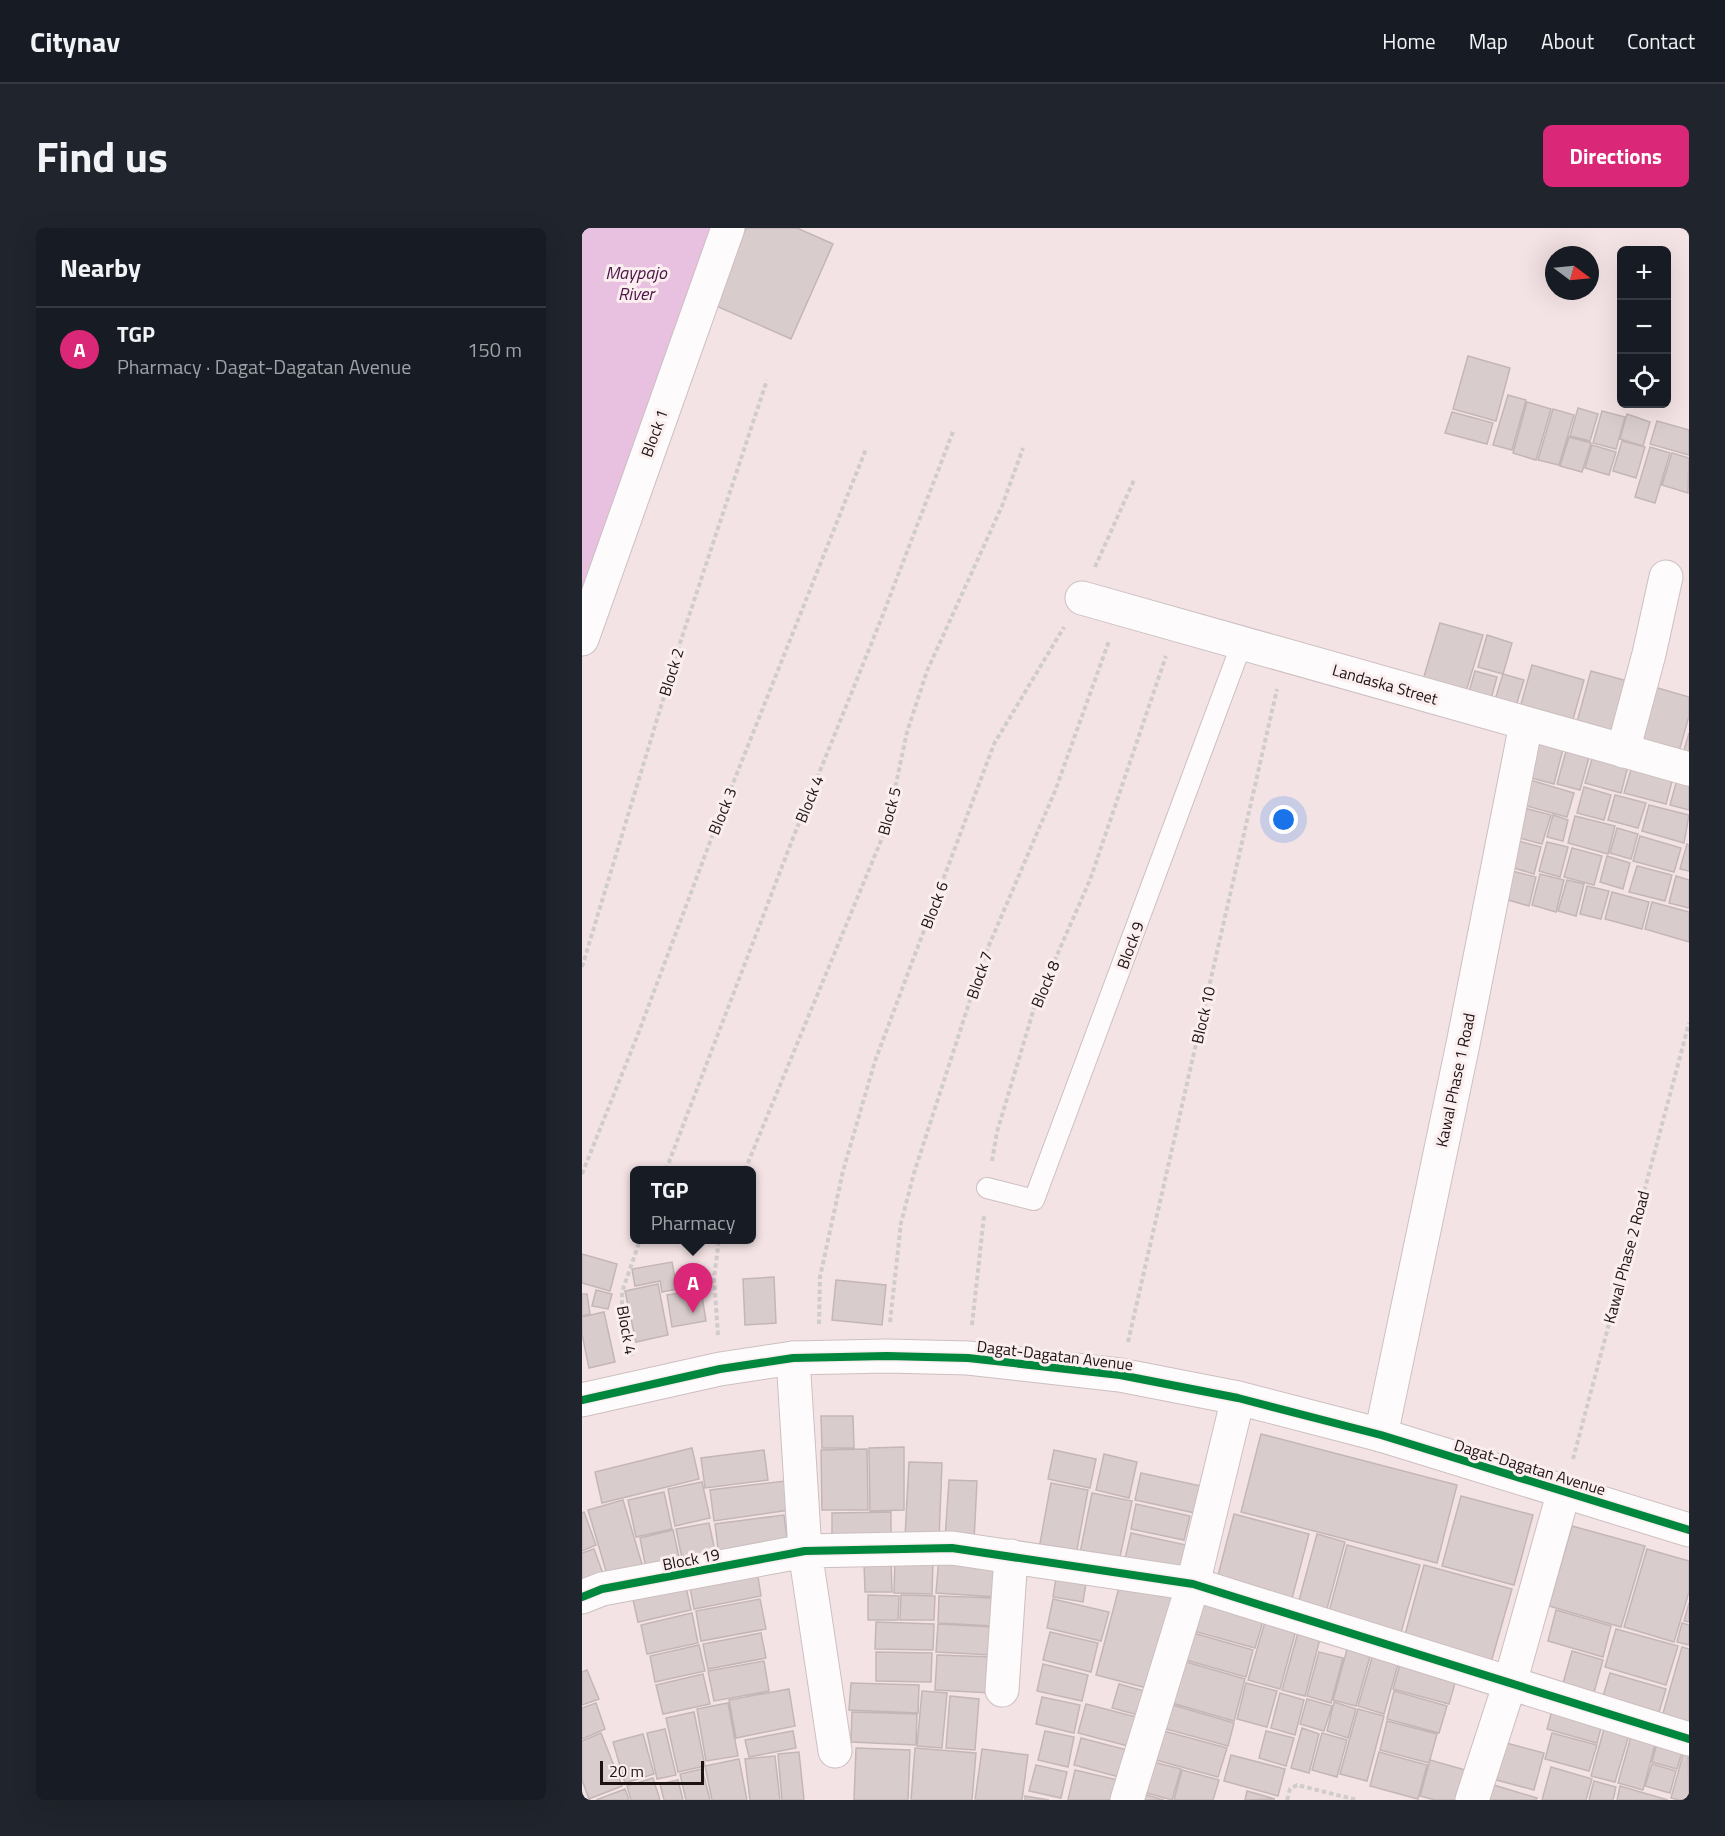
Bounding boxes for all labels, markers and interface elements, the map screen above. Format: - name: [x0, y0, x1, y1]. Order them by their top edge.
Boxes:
- text: Citynav: [30, 20, 120, 63]
- text: Home: [1382, 25, 1436, 57]
- text: Map: [1469, 25, 1508, 57]
- text: About: [1541, 25, 1594, 57]
- text: Contact: [1627, 25, 1695, 57]
- text: Find us: [36, 124, 168, 188]
- button: Directions: [1543, 125, 1689, 187]
- north arrow: [1545, 246, 1599, 300]
- map controls: [1617, 246, 1671, 408]
- button: +: [1617, 246, 1671, 300]
- text: Nearby: [60, 248, 141, 287]
- water label: Maypajo River: [605, 259, 668, 307]
- button: −: [1617, 300, 1671, 354]
- text: TGP: [117, 317, 155, 351]
- text: A: [73, 334, 86, 365]
- text: 150 m: [467, 334, 522, 365]
- text: Pharmacy · Dagat-Dagatan Avenue: [117, 351, 411, 382]
- button: locate: [1617, 354, 1671, 408]
- street label: Block 1: [634, 406, 674, 460]
- street label: Block 2: [652, 645, 690, 699]
- street label: Landaska Street: [1329, 657, 1441, 711]
- street label: Block 4: [789, 772, 829, 826]
- street label: Block 3: [702, 784, 742, 838]
- street label: Block 5: [871, 784, 907, 838]
- your location: [1269, 805, 1298, 834]
- street label: Block 6: [914, 878, 954, 932]
- street label: Block 9: [1110, 918, 1150, 972]
- street label: Block 7: [960, 948, 998, 1002]
- street label: Block 8: [1024, 957, 1066, 1011]
- street label: Block 10: [1185, 984, 1221, 1046]
- street label: Kawal Phase 1 Road: [1429, 1011, 1481, 1149]
- popup: [630, 1166, 756, 1244]
- text: TGP: [651, 1173, 689, 1207]
- street label: Kawal Phase 2 Road: [1597, 1188, 1655, 1326]
- text: Pharmacy: [651, 1207, 735, 1238]
- pin: A: [674, 1264, 712, 1313]
- street label: Block 4: [611, 1304, 643, 1356]
- street label: Dagat-Dagatan Avenue: [976, 1334, 1134, 1376]
- street label: Dagat-Dagatan Avenue: [1451, 1433, 1609, 1501]
- street label: Block 19: [660, 1542, 722, 1576]
- scale bar: [600, 1758, 704, 1786]
- text: 20 m: [609, 1759, 644, 1783]

